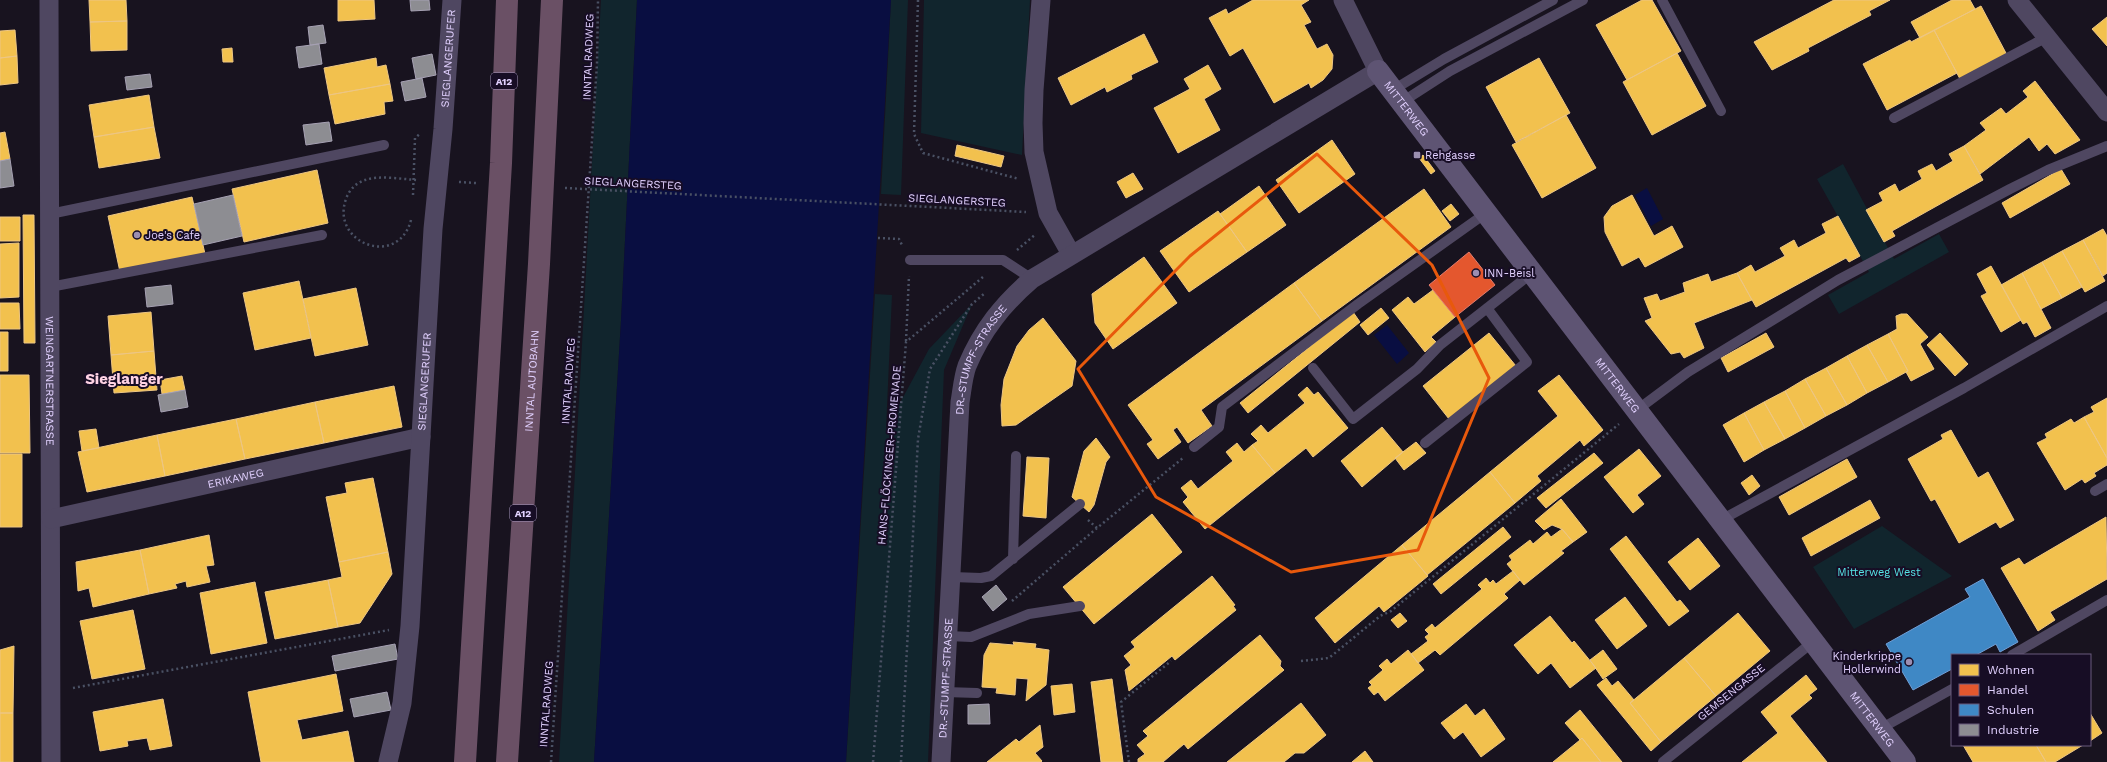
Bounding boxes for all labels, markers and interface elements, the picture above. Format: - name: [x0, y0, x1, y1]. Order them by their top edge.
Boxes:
- street label: SIEGLANGERUFER: [439, 9, 458, 108]
- street label: INNTALRADWEG: [580, 13, 597, 101]
- road number: A12: [491, 73, 517, 89]
- street label: MITTERWEG: [1381, 79, 1431, 139]
- place label: Rehgasse: [1425, 149, 1475, 162]
- marker: Rehgasse: [1412, 150, 1422, 160]
- street label: SIEGLANGERSTEG: [584, 174, 682, 193]
- street label: SIEGLANGERSTEG: [908, 191, 1006, 210]
- place label: Joe's Cafe: [145, 229, 200, 242]
- marker: Joe's Cafe: [132, 230, 142, 240]
- place label: INN-Beisl: [1484, 267, 1535, 280]
- marker: INN-Beisl: [1471, 268, 1481, 278]
- street label: DR.-STUMPF-STRASSE: [953, 302, 1010, 415]
- street label: WEINGARTNERSTRASSE: [43, 316, 56, 446]
- street label: INNTAL AUTOBAHN: [522, 330, 542, 432]
- street label: SIEGLANGERUFER: [415, 332, 434, 431]
- street label: INNTALRADWEG: [559, 337, 578, 425]
- street label: MITTERWEG: [1592, 355, 1642, 415]
- street label: HANS-FLÖCKINGER-PROMENADE: [874, 365, 904, 545]
- district label: Sieglanger: [85, 370, 163, 388]
- street label: ERIKAWEG: [206, 466, 265, 491]
- road number: A12: [510, 505, 536, 521]
- park label: Mitterweg West: [1837, 566, 1921, 579]
- street label: DR.-STUMPF-STRASSE: [936, 618, 956, 739]
- place label: Kinderkrippe Hollerwind: [1833, 650, 1901, 676]
- legend: [1951, 654, 2091, 746]
- marker: Kinderkrippe Hollerwind: [1904, 657, 1914, 667]
- street label: INNTALRADWEG: [537, 660, 556, 748]
- street label: GEMSENGASSE: [1695, 661, 1768, 723]
- text: Wohnen: [1987, 663, 2035, 677]
- text: Handel: [1987, 683, 2028, 697]
- street label: MITTERWEG: [1847, 689, 1897, 749]
- text: Schulen: [1987, 703, 2034, 717]
- text: Industrie: [1987, 723, 2039, 737]

